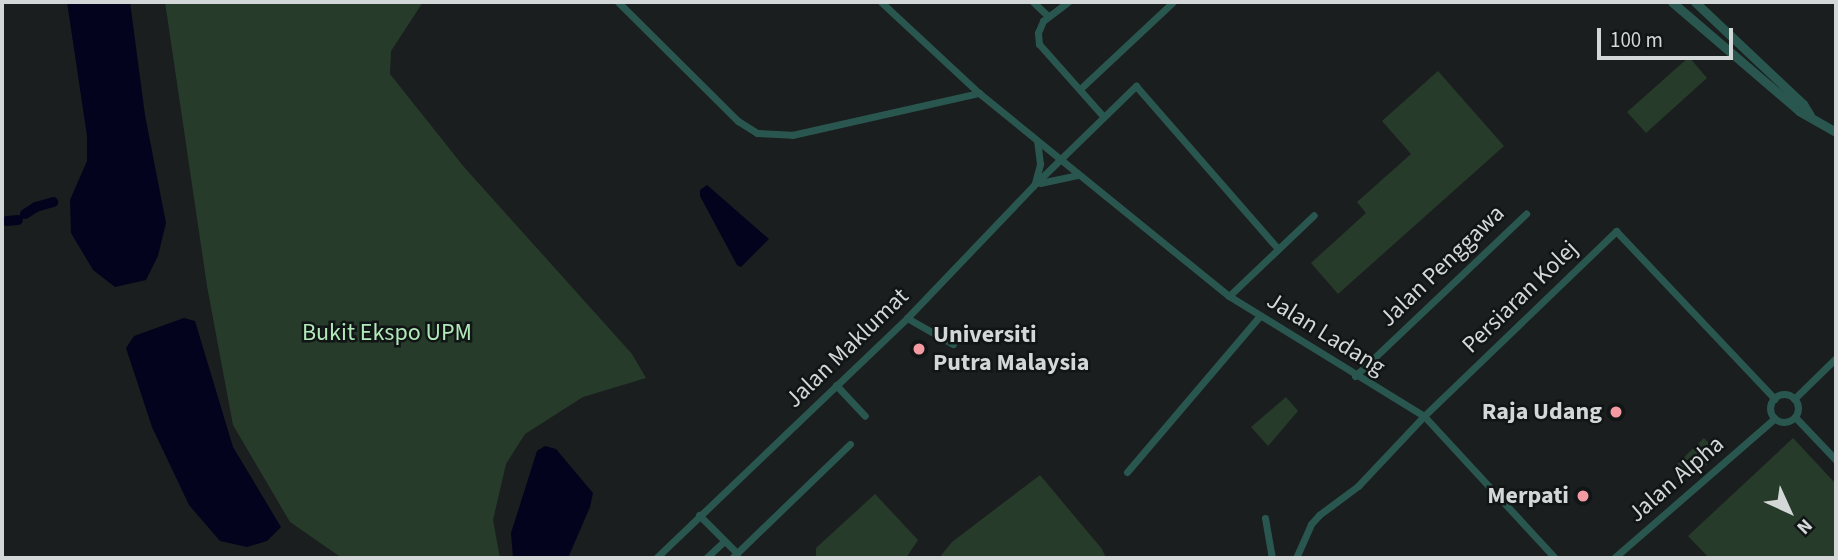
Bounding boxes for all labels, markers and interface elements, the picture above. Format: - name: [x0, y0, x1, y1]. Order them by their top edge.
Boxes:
- scale bar: [1600, 14, 1736, 58]
- text: 100 m: [1610, 25, 1663, 55]
- street label: Jalan Penggawa: [1373, 199, 1511, 333]
- street label: Persiaran Kolej: [1456, 235, 1584, 359]
- street label: Jalan Maklumat: [779, 282, 915, 414]
- street label: Jalan Ladang: [1261, 286, 1391, 382]
- park label: Bukit Ekspo UPM: [302, 319, 472, 347]
- place label: Universiti Putra Malaysia: [933, 321, 1089, 377]
- marker: Universiti Putra Malaysia: [911, 341, 927, 357]
- place label: Raja Udang: [1482, 398, 1602, 426]
- marker: Raja Udang: [1608, 404, 1624, 420]
- street label: Jalan Alpha: [1622, 430, 1730, 528]
- north arrow: [1754, 476, 1824, 546]
- place label: Merpati: [1487, 482, 1569, 510]
- marker: Merpati: [1575, 488, 1591, 504]
- text: N: [1790, 512, 1818, 540]

